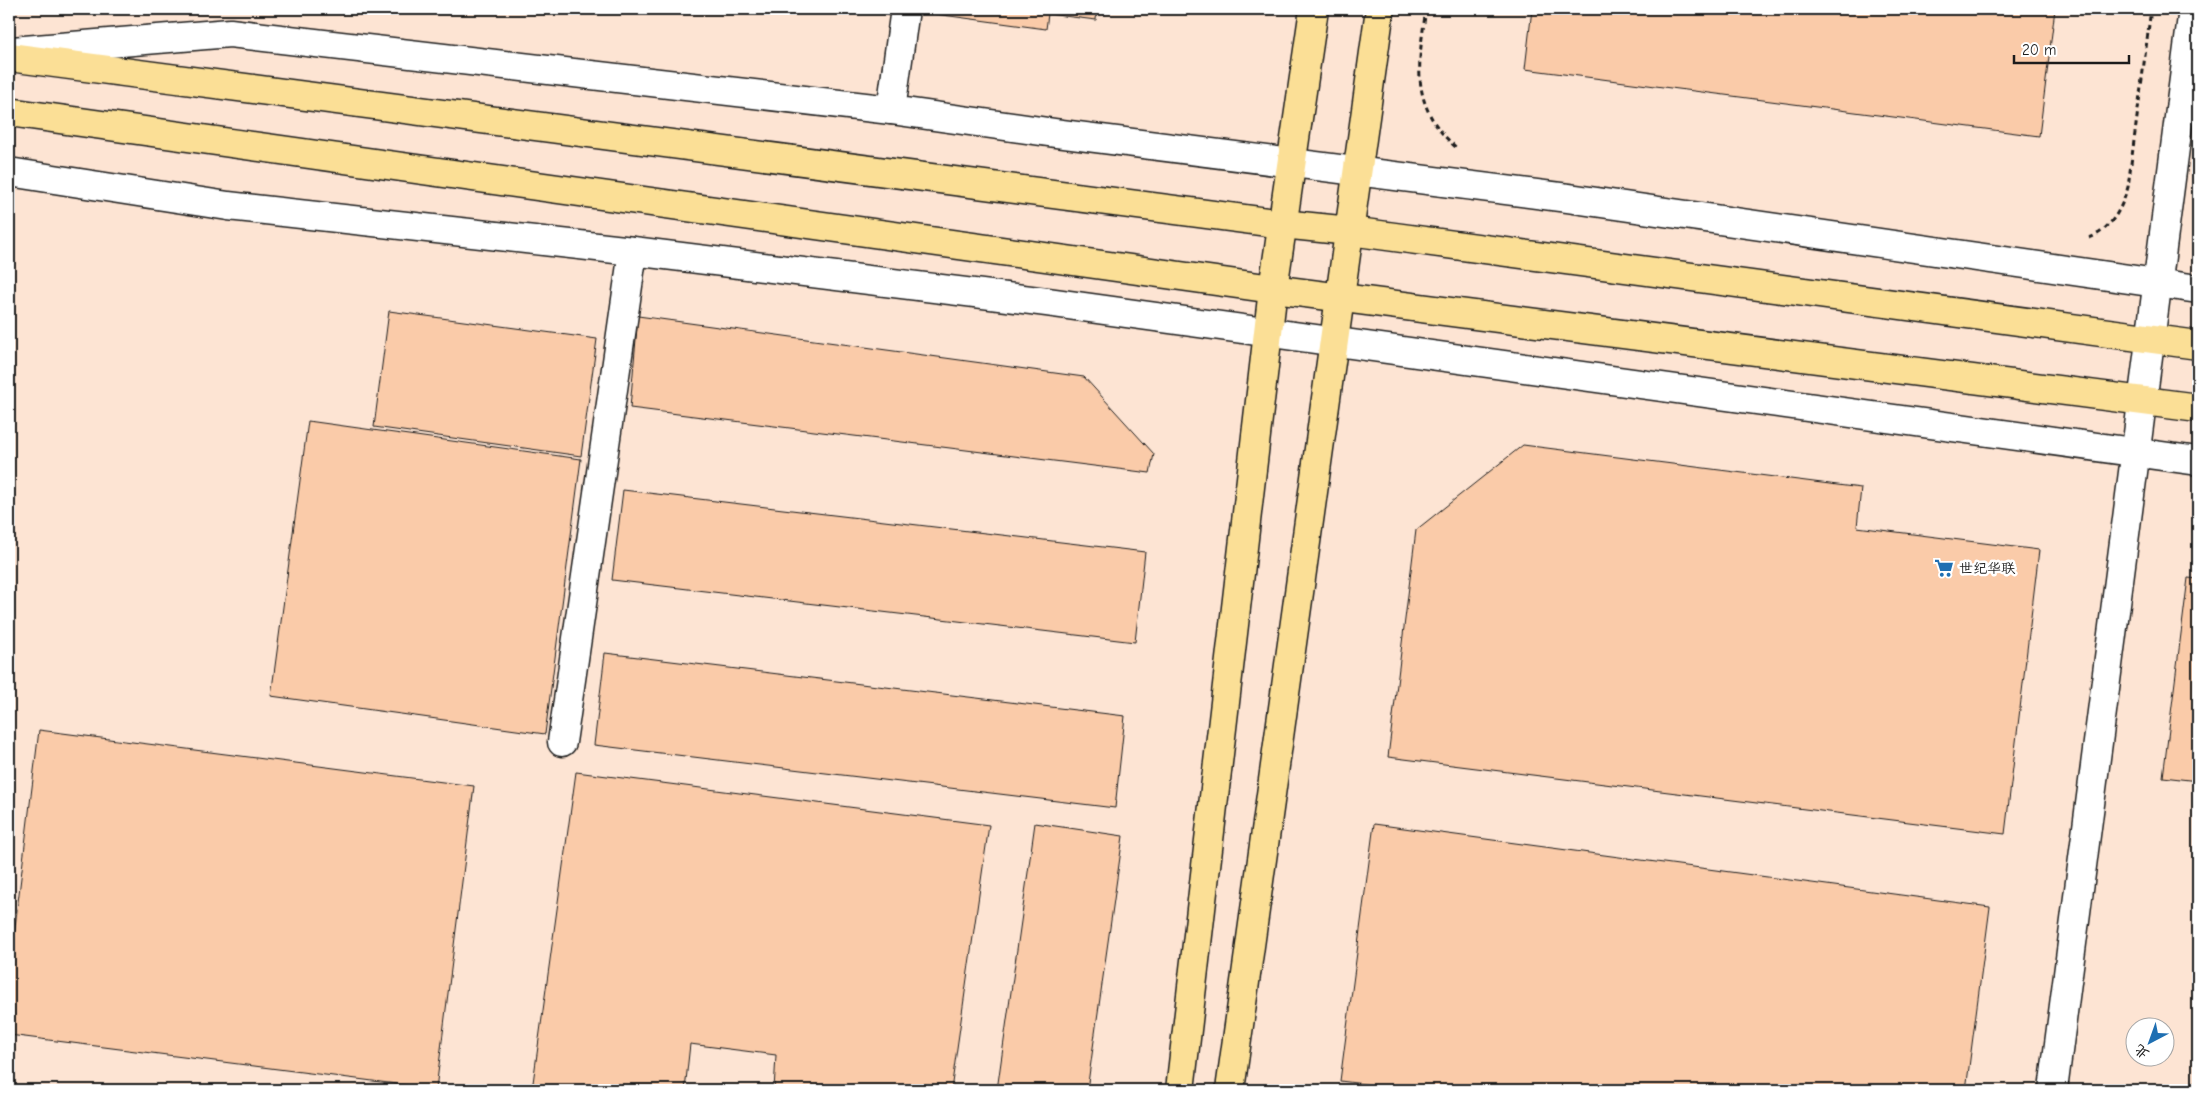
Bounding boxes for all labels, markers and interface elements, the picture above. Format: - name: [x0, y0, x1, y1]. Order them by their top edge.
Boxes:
- scale bar: [2014, 32, 2130, 64]
- text: 20 m: [2022, 41, 2056, 59]
- supermarket icon: 世纪华联: [1933, 557, 1955, 579]
- place label: 世纪华联: [1959, 560, 2016, 577]
- north arrow: [2124, 1016, 2174, 1066]
- text: 北: [2131, 1040, 2153, 1062]

